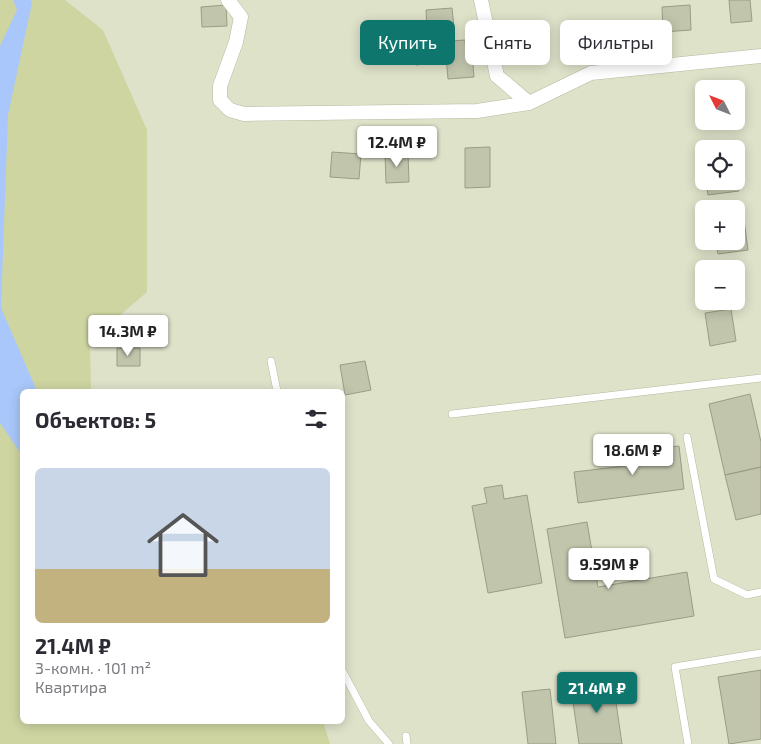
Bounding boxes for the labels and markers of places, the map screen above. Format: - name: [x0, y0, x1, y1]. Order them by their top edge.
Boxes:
- pin: 12.4M ₽: [351, 126, 443, 168]
- pin: 14.3M ₽: [82, 314, 174, 357]
- pin: 18.6M ₽: [587, 434, 679, 476]
- pin: 9.59M ₽: [563, 548, 655, 590]
- pin: 21.4M ₽: [551, 672, 643, 714]

